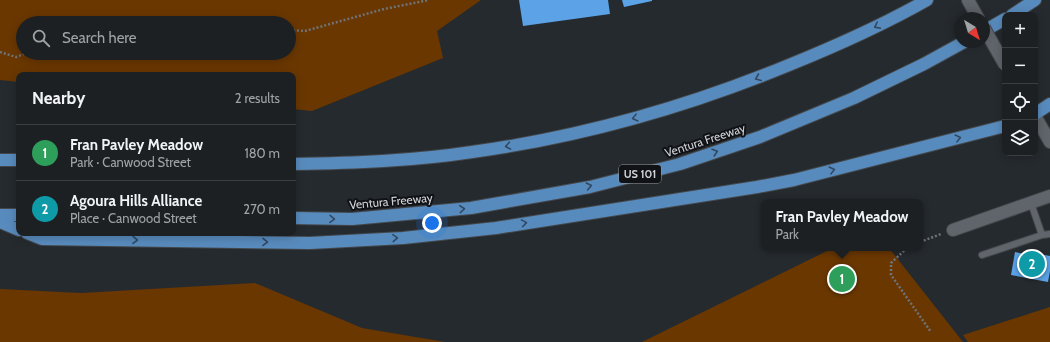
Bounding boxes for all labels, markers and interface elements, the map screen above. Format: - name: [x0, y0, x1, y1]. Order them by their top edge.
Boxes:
- north arrow: [954, 12, 990, 48]
- map controls: [1002, 12, 1038, 156]
- button: +: [1002, 12, 1038, 48]
- search box: [16, 16, 296, 60]
- one-way arrow: [874, 21, 881, 28]
- icon: search: [30, 27, 52, 49]
- text: Search here: [62, 29, 137, 47]
- button: −: [1002, 48, 1038, 84]
- one-way arrow: [755, 73, 762, 81]
- button: locate: [1002, 84, 1038, 120]
- text: Nearby: [32, 88, 85, 108]
- text: 2 results: [235, 90, 280, 106]
- one-way arrow: [632, 113, 639, 122]
- street label: Ventura Freeway: [663, 120, 747, 160]
- button: layers: [1002, 120, 1038, 156]
- one-way arrow: [954, 134, 961, 143]
- text: Fran Pavley Meadow: [70, 136, 203, 154]
- one-way arrow: [505, 141, 511, 150]
- text: 1: [43, 145, 47, 161]
- text: 180 m: [244, 145, 280, 161]
- one-way arrow: [711, 148, 718, 157]
- text: Park · Canwood Street: [70, 154, 191, 170]
- road number: US 101: [619, 165, 661, 183]
- one-way arrow: [828, 166, 835, 175]
- one-way arrow: [586, 183, 593, 191]
- street label: Ventura Freeway: [349, 190, 433, 212]
- text: Agoura Hills Alliance: [70, 192, 202, 210]
- popup: [761, 199, 923, 251]
- text: 2: [42, 201, 48, 217]
- text: 270 m: [243, 201, 280, 217]
- one-way arrow: [459, 205, 465, 214]
- text: Fran Pavley Meadow: [775, 208, 909, 226]
- text: Place · Canwood Street: [70, 210, 197, 226]
- your location: [422, 213, 442, 233]
- one-way arrow: [329, 215, 335, 223]
- one-way arrow: [521, 219, 527, 228]
- text: Park: [775, 226, 799, 242]
- one-way arrow: [392, 234, 398, 243]
- one-way arrow: [132, 236, 138, 244]
- one-way arrow: [262, 238, 268, 246]
- pin: 2: [1019, 249, 1045, 279]
- pin: 1: [829, 264, 855, 294]

